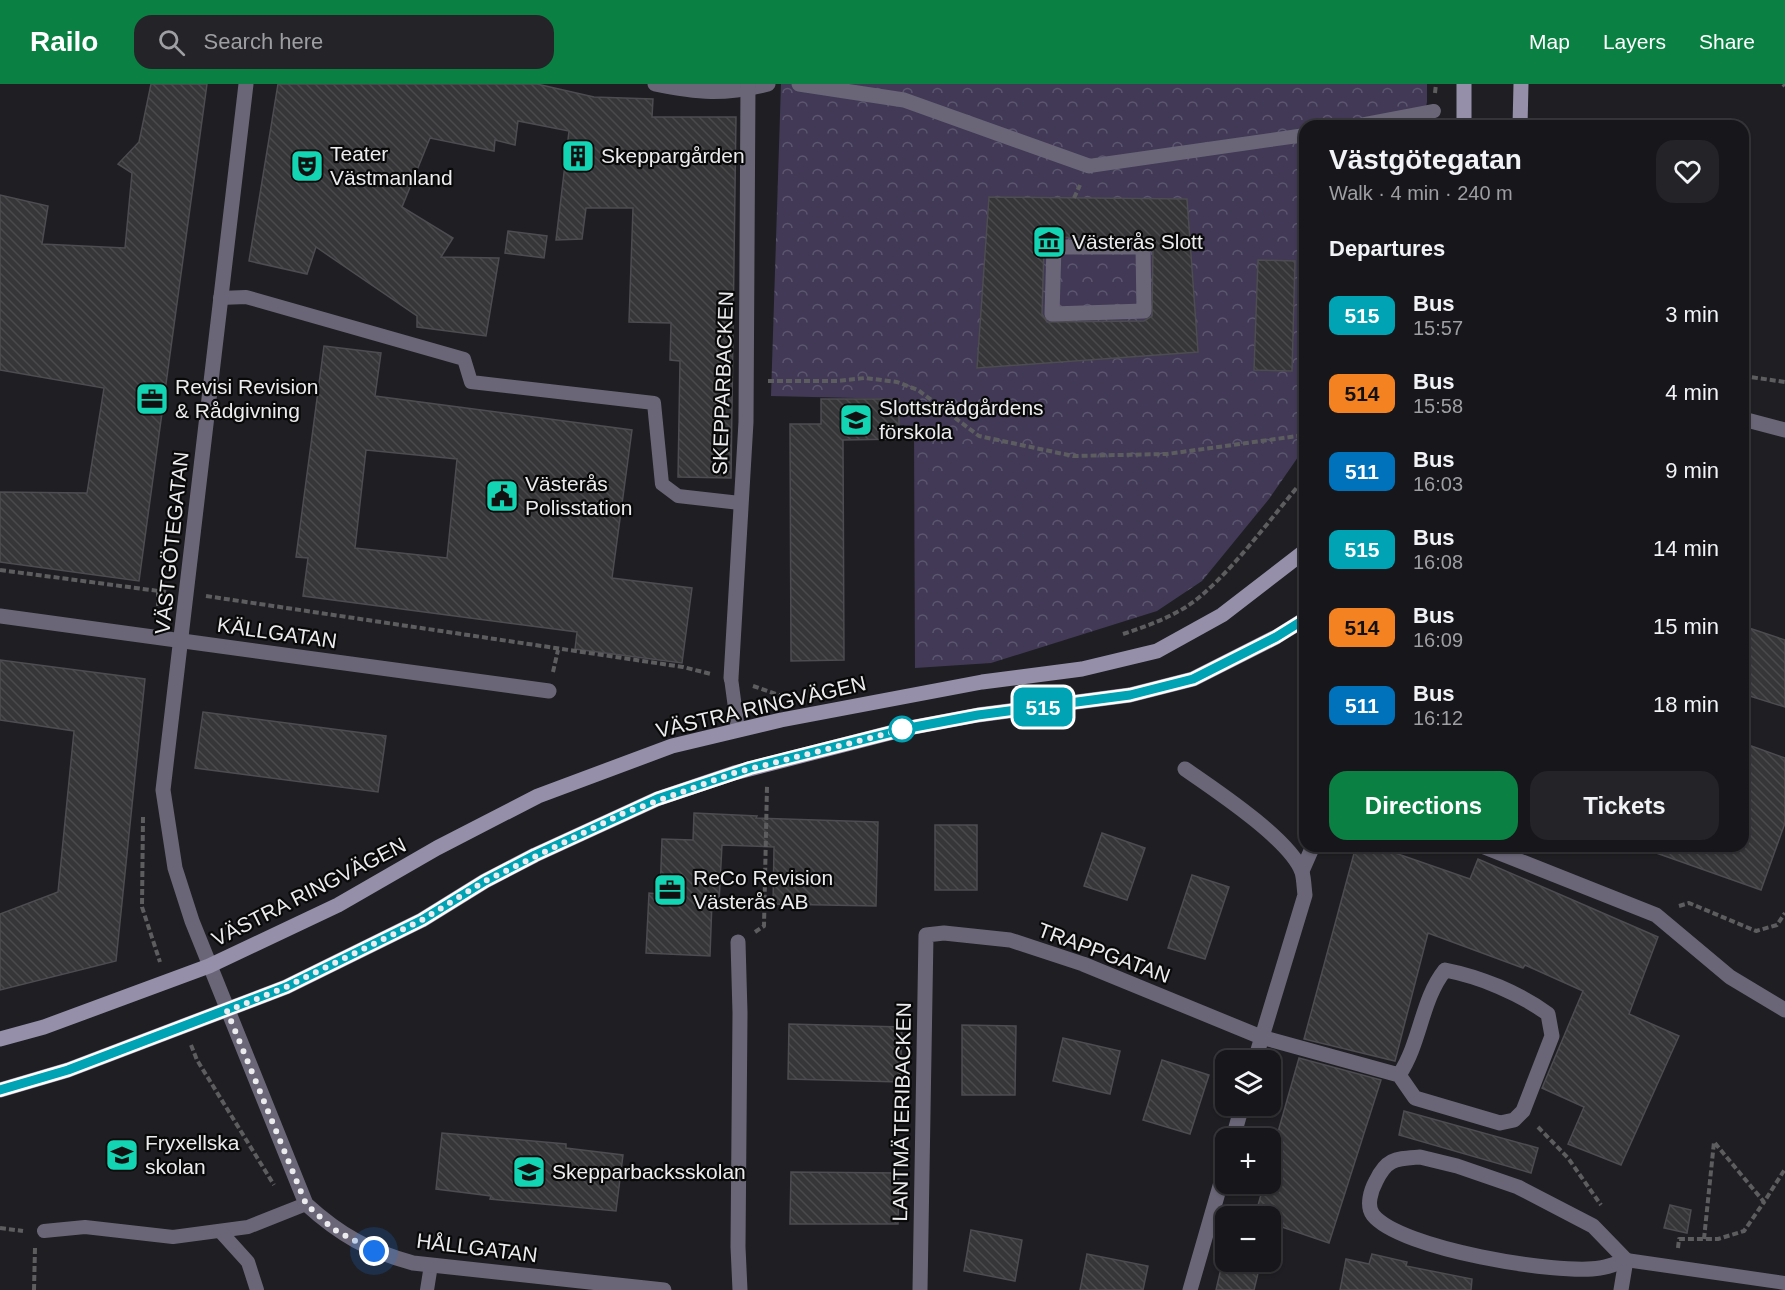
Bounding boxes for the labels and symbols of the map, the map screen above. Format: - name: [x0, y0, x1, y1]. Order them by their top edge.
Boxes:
- building icon: Skeppargården: [560, 138, 596, 174]
- place label: Teater Västmanland: [330, 142, 453, 189]
- place label: Skeppargården: [601, 144, 745, 167]
- theatre icon: Teater Västmanland: [289, 148, 325, 184]
- museum icon: Västerås Slott: [1031, 224, 1067, 260]
- place label: Västerås Slott: [1072, 230, 1203, 253]
- street label: SKEPPARBACKEN: [708, 291, 737, 475]
- place label: Revisi Revision & Rådgivning: [175, 375, 319, 422]
- office icon: Revisi Revision & Rådgivning: [134, 381, 170, 417]
- place label: Slottsträdgårdens förskola: [879, 396, 1044, 443]
- school or university icon: Slottsträdgårdens förskola: [838, 402, 874, 438]
- street label: VÄSTGÖTEGATAN: [150, 450, 193, 635]
- place label: Västerås Polisstation: [525, 472, 632, 519]
- public building icon: Västerås Polisstation: [484, 478, 520, 514]
- street label: KÄLLGATAN: [216, 613, 338, 652]
- street label: VÄSTRA RINGVÄGEN: [654, 671, 868, 742]
- line badge: 515: [1008, 688, 1078, 726]
- unlabelled marker: [889, 716, 915, 742]
- street label: VÄSTRA RINGVÄGEN: [208, 833, 410, 951]
- place label: ReCo Revision Västerås AB: [693, 866, 833, 913]
- office icon: ReCo Revision Västerås AB: [652, 872, 688, 908]
- street label: TRAPPGATAN: [1035, 918, 1174, 987]
- street label: LANTMÄTERIBACKEN: [888, 1002, 915, 1222]
- place label: Fryxellska skolan: [145, 1131, 240, 1178]
- school or university icon: Fryxellska skolan: [104, 1137, 140, 1173]
- school or university icon: Skepparbacksskolan: [511, 1154, 547, 1190]
- place label: Skepparbacksskolan: [552, 1160, 746, 1183]
- street label: HÅLLGATAN: [415, 1229, 539, 1266]
- your location: [359, 1236, 389, 1266]

